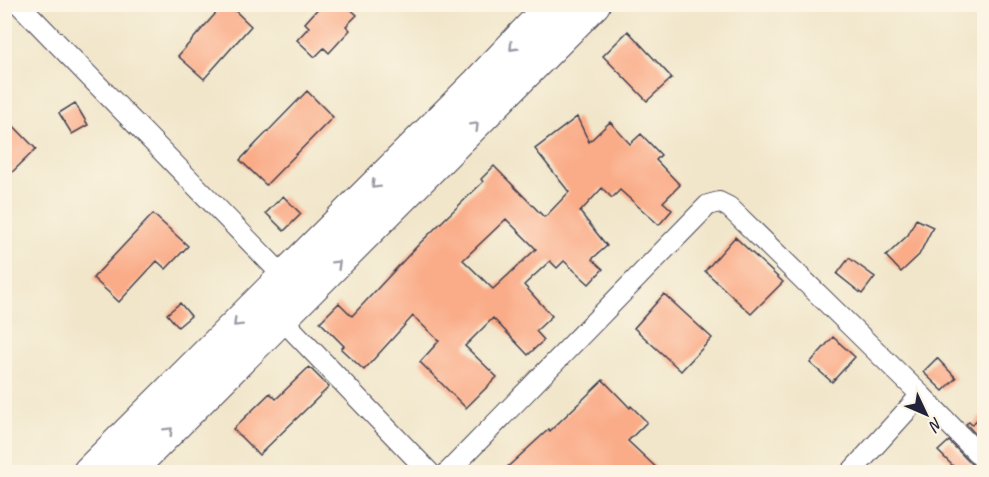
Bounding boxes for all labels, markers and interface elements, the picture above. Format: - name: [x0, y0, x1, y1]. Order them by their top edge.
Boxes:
- one-way arrow: [509, 40, 520, 51]
- one-way arrow: [468, 123, 479, 134]
- one-way arrow: [372, 178, 382, 189]
- one-way arrow: [330, 260, 341, 270]
- one-way arrow: [234, 315, 245, 326]
- north arrow: [896, 384, 956, 444]
- text: N: [923, 413, 947, 436]
- one-way arrow: [163, 427, 173, 438]

